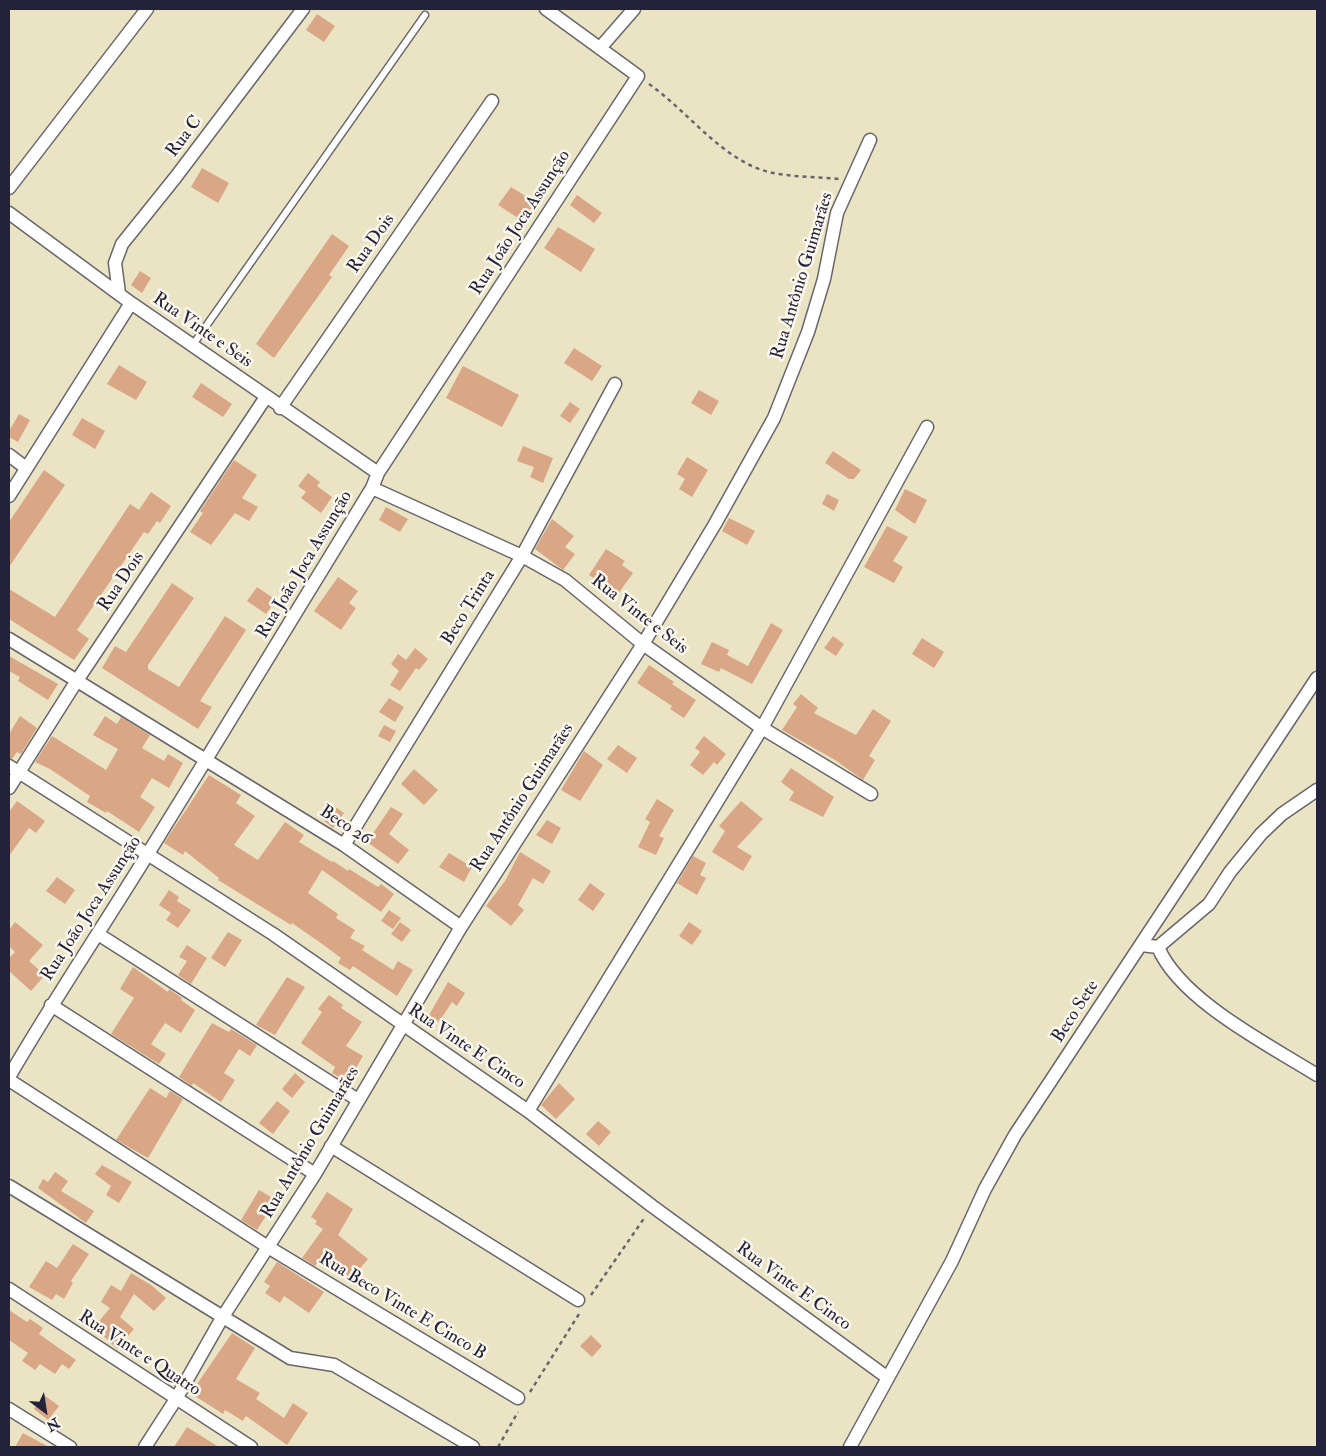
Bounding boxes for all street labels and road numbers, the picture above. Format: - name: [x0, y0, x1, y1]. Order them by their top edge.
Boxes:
- street label: Rua C: [162, 112, 208, 162]
- street label: Rua João Joca Assunção: [466, 147, 576, 299]
- street label: Rua Antônio Guimarães: [767, 190, 839, 362]
- street label: Rua Dois: [344, 210, 400, 278]
- street label: Rua Vinte e Seis: [148, 289, 256, 373]
- street label: Rua João Joca Assunção: [252, 487, 358, 643]
- street label: Rua Dois: [94, 548, 150, 616]
- street label: Beco Trinta: [438, 567, 500, 649]
- street label: Rua Vinte e Seis: [586, 571, 692, 659]
- street label: Rua Antônio Guimarães: [467, 720, 579, 876]
- street label: Beco 26: [315, 801, 375, 851]
- street label: Rua João Joca Assunção: [37, 833, 147, 985]
- street label: Beco Sete: [1048, 977, 1104, 1047]
- street label: Rua Vinte E Cinco: [403, 1000, 529, 1094]
- street label: Rua Antônio Guimarães: [257, 1063, 365, 1223]
- street label: Rua Vinte E Cinco: [731, 1238, 855, 1336]
- street label: Rua Beco Vinte E Cinco B: [314, 1249, 490, 1365]
- street label: Rua Vinte e Quatro: [74, 1306, 204, 1402]

